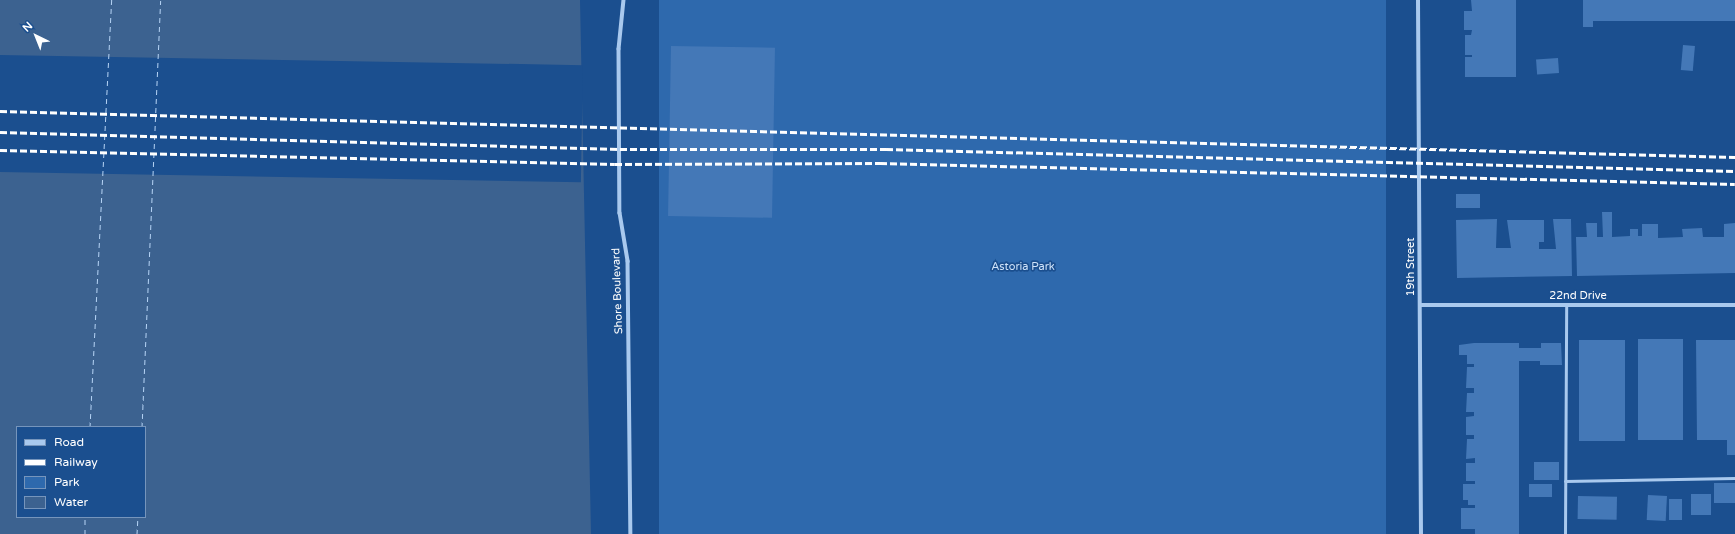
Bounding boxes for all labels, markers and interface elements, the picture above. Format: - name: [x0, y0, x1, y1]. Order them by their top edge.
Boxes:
- north arrow: [16, 16, 56, 56]
- text: N: [20, 19, 35, 35]
- street label: 19th Street: [1404, 237, 1418, 297]
- street label: Shore Boulevard: [610, 248, 626, 334]
- park label: Astoria Park: [991, 260, 1055, 274]
- street label: 22nd Drive: [1549, 289, 1607, 303]
- legend: [16, 426, 146, 518]
- text: Road: [54, 435, 84, 449]
- text: Railway: [54, 455, 98, 469]
- text: Park: [54, 475, 80, 489]
- text: Water: [54, 495, 88, 509]

